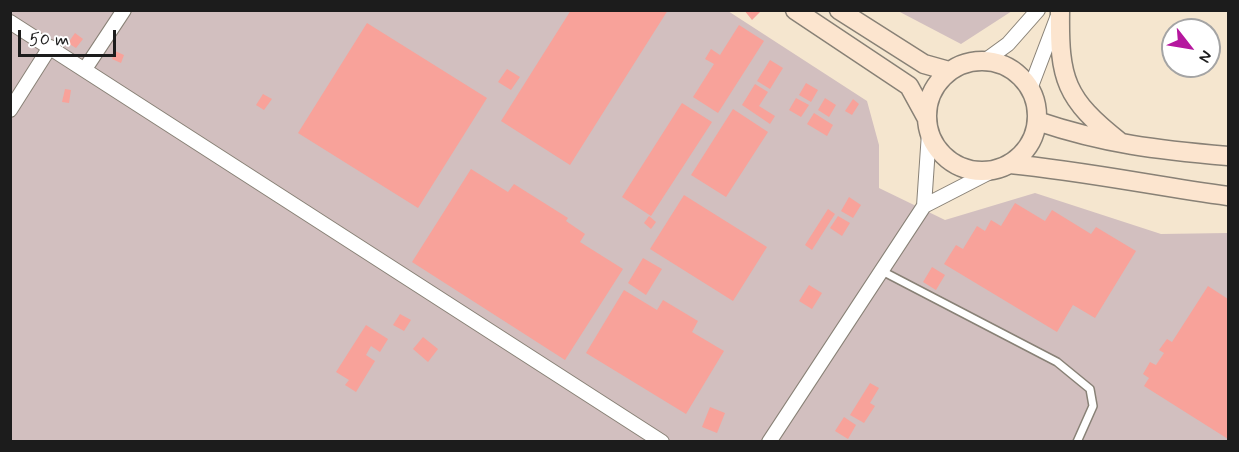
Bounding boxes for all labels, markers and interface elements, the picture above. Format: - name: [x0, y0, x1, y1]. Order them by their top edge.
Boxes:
- scale bar: [21, 18, 118, 56]
- north arrow: [1161, 18, 1221, 78]
- text: 50 m: [29, 28, 69, 52]
- text: N: [1193, 47, 1217, 66]

